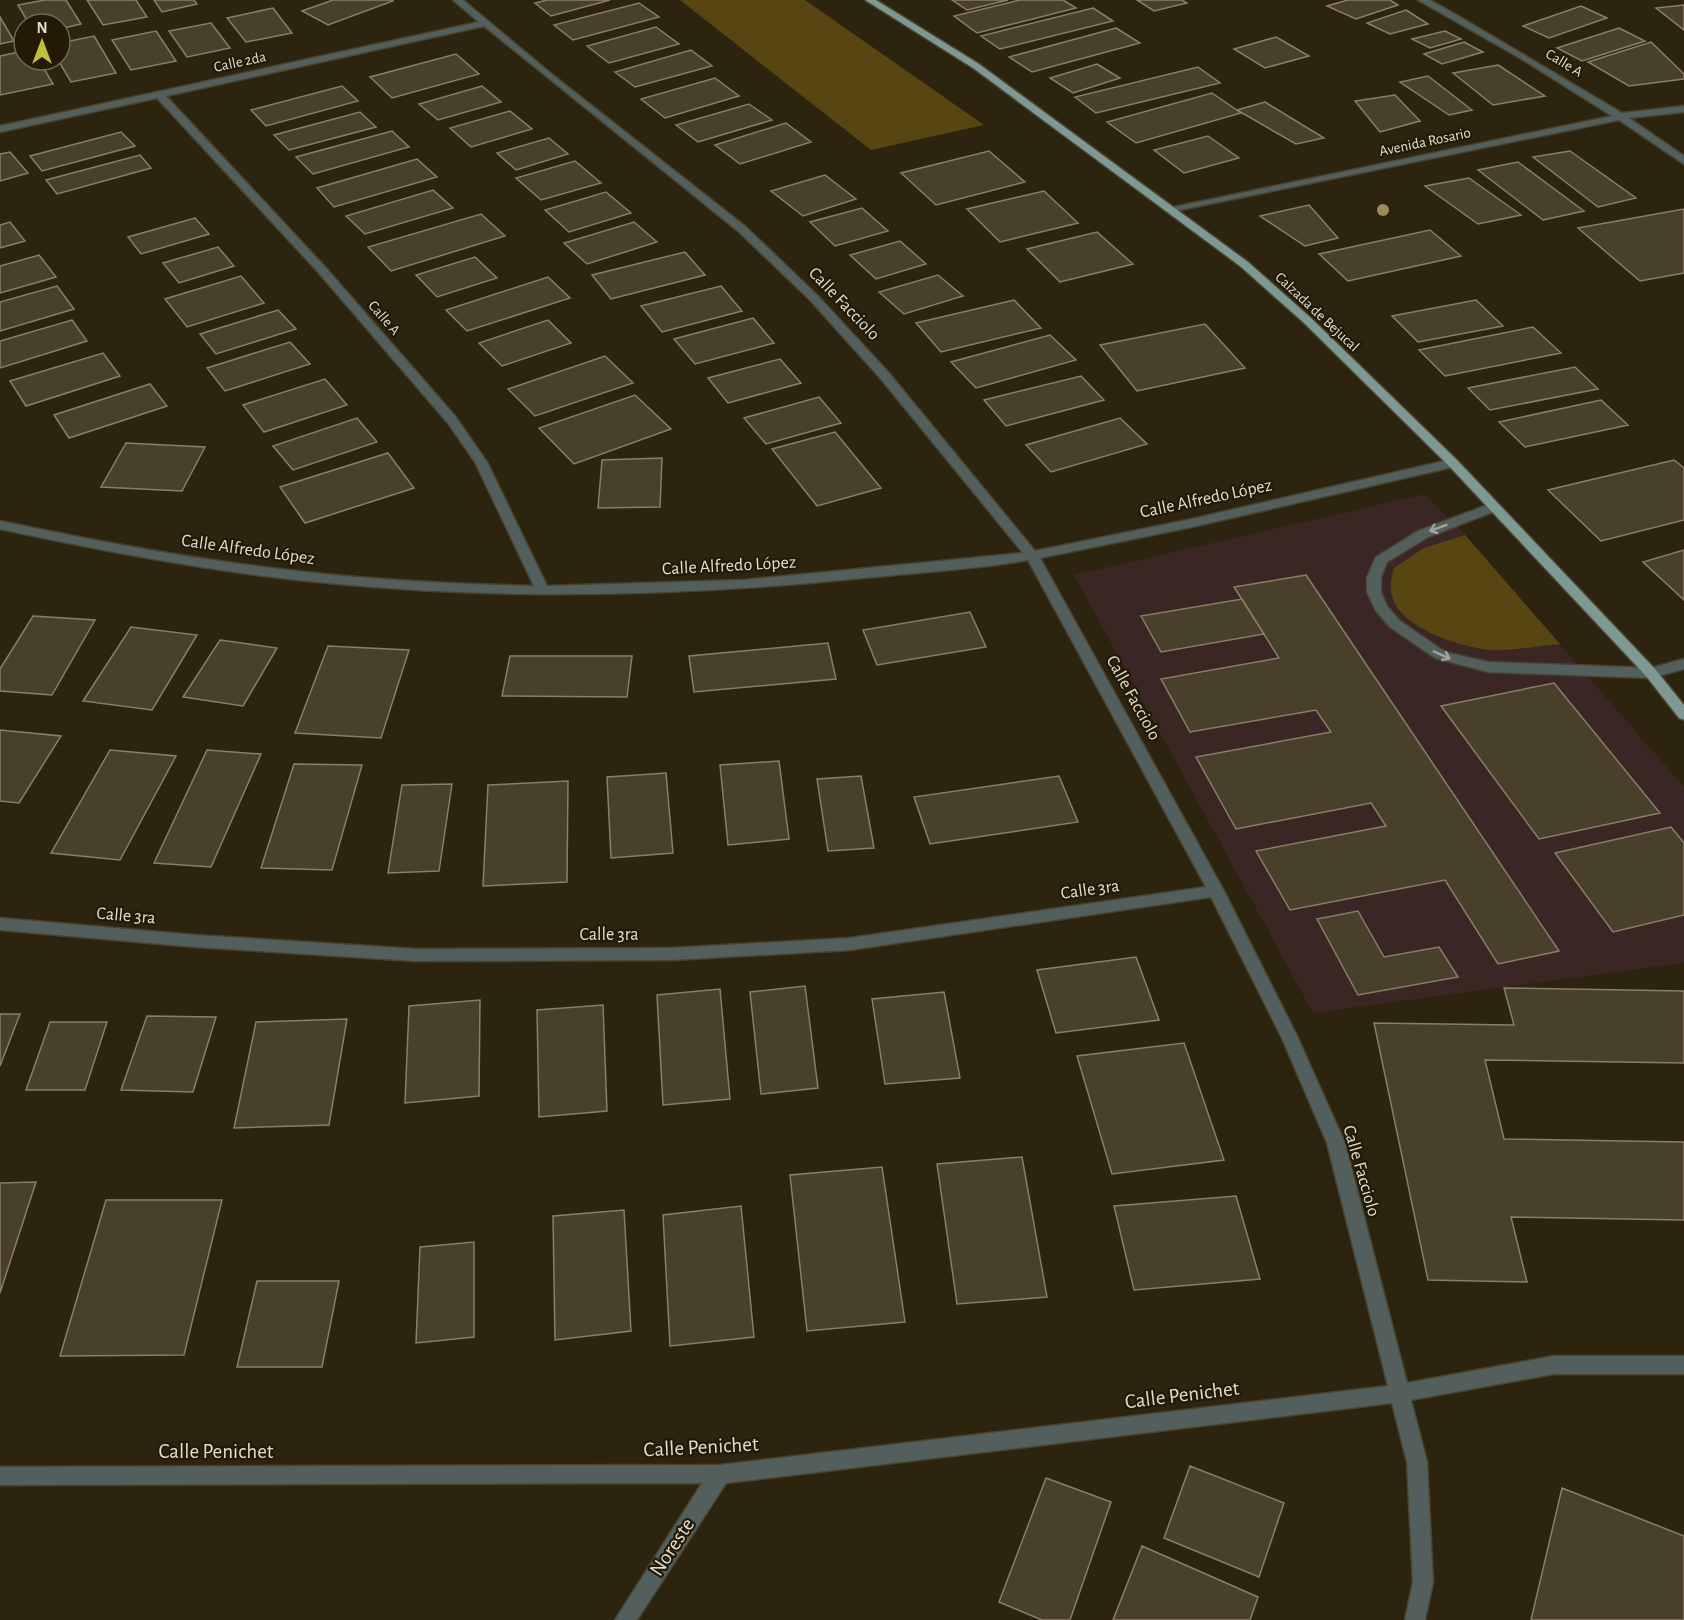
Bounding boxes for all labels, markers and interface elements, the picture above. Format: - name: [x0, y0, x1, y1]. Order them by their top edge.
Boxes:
- north arrow: [12, 12, 72, 72]
- text: N: [36, 20, 48, 36]
- street label: Calle A: [1543, 46, 1585, 80]
- street label: Calle 2da: [212, 49, 268, 75]
- street label: Avenida Rosario: [1378, 125, 1472, 159]
- street label: Calle Facciolo: [805, 264, 883, 344]
- street label: Calzada de Bejucal: [1272, 269, 1362, 355]
- street label: Calle A: [365, 298, 403, 338]
- street label: Calle Alfredo López: [1138, 476, 1274, 522]
- one-way arrow: [1429, 523, 1448, 534]
- street label: Calle Alfredo López: [180, 532, 316, 568]
- street label: Calle Alfredo López: [661, 553, 797, 579]
- one-way arrow: [1432, 649, 1450, 661]
- street label: Calle Facciolo: [1102, 653, 1164, 744]
- street label: Calle 3ra: [1059, 877, 1121, 903]
- street label: Calle 3ra: [96, 904, 156, 928]
- street label: Calle 3ra: [579, 926, 639, 944]
- street label: Calle Facciolo: [1339, 1123, 1383, 1219]
- street label: Calle Penichet: [1124, 1378, 1241, 1412]
- street label: Calle Penichet: [643, 1433, 759, 1460]
- street label: Calle Penichet: [158, 1441, 274, 1462]
- street label: Noreste: [646, 1514, 698, 1580]

